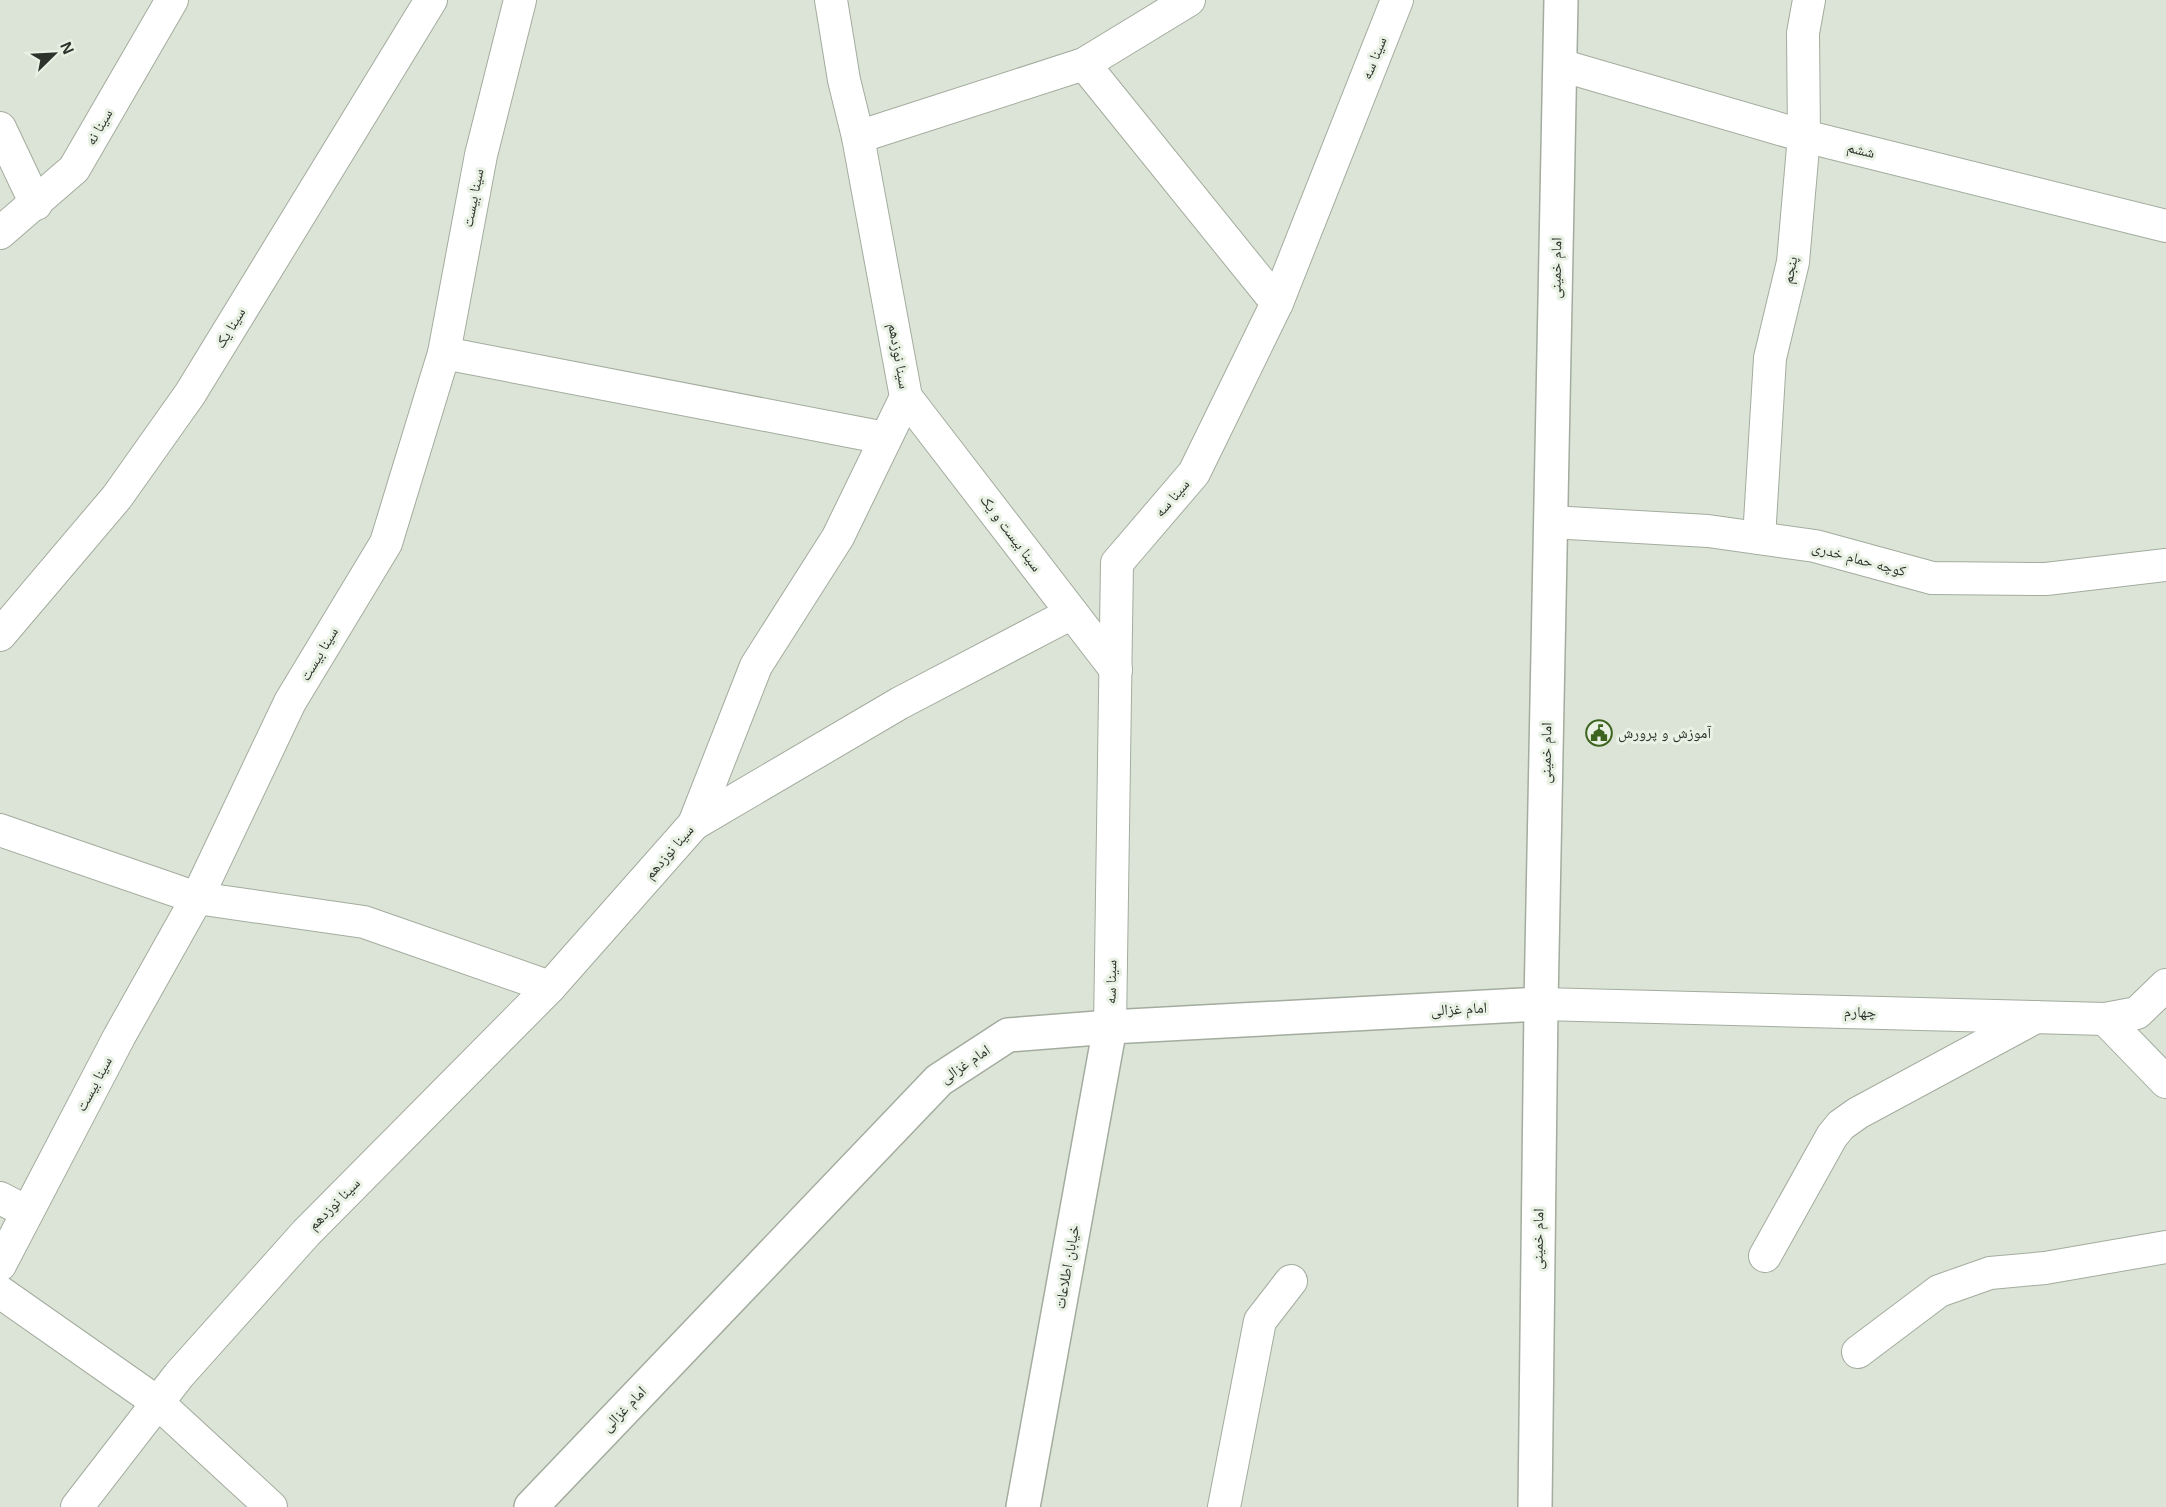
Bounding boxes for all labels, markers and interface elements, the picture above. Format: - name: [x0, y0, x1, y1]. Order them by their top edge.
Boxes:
- north arrow: [24, 24, 84, 84]
- street label: سینا سه: [1357, 34, 1390, 82]
- text: N: [57, 39, 77, 57]
- street label: سینا نه: [82, 106, 116, 148]
- street label: ششم: [1845, 138, 1877, 163]
- street label: سینا بیست: [459, 167, 487, 229]
- street label: امام خمینی: [1546, 237, 1567, 299]
- street label: پنجم: [1779, 255, 1802, 285]
- street label: سینا یک: [211, 304, 249, 351]
- street label: سینا نوزدهم: [883, 322, 914, 391]
- street label: سینا سه: [1151, 475, 1193, 520]
- street label: سینا بیست و یک: [976, 491, 1046, 575]
- street label: کوچه حمام خدری: [1810, 538, 1908, 581]
- street label: سینا بیست: [296, 624, 342, 684]
- public building icon: آموزش و پرورش: [1584, 718, 1614, 748]
- street label: امام خمینی: [1536, 722, 1557, 784]
- place label: آموزش و پرورش: [1618, 724, 1712, 743]
- street label: سینا نوزدهم: [640, 821, 698, 884]
- street label: سینا سه: [1102, 960, 1120, 1004]
- street label: امام غزالی: [1430, 999, 1488, 1020]
- street label: چهارم: [1844, 1003, 1877, 1022]
- street label: امام غزالی: [937, 1041, 994, 1088]
- street label: سینا بیست: [72, 1053, 115, 1114]
- street label: سینا نوزدهم: [304, 1174, 365, 1235]
- street label: امام خمینی: [1528, 1208, 1549, 1270]
- street label: خیابان اطلاعات: [1051, 1223, 1084, 1311]
- street label: امام غزالی: [598, 1382, 651, 1436]

